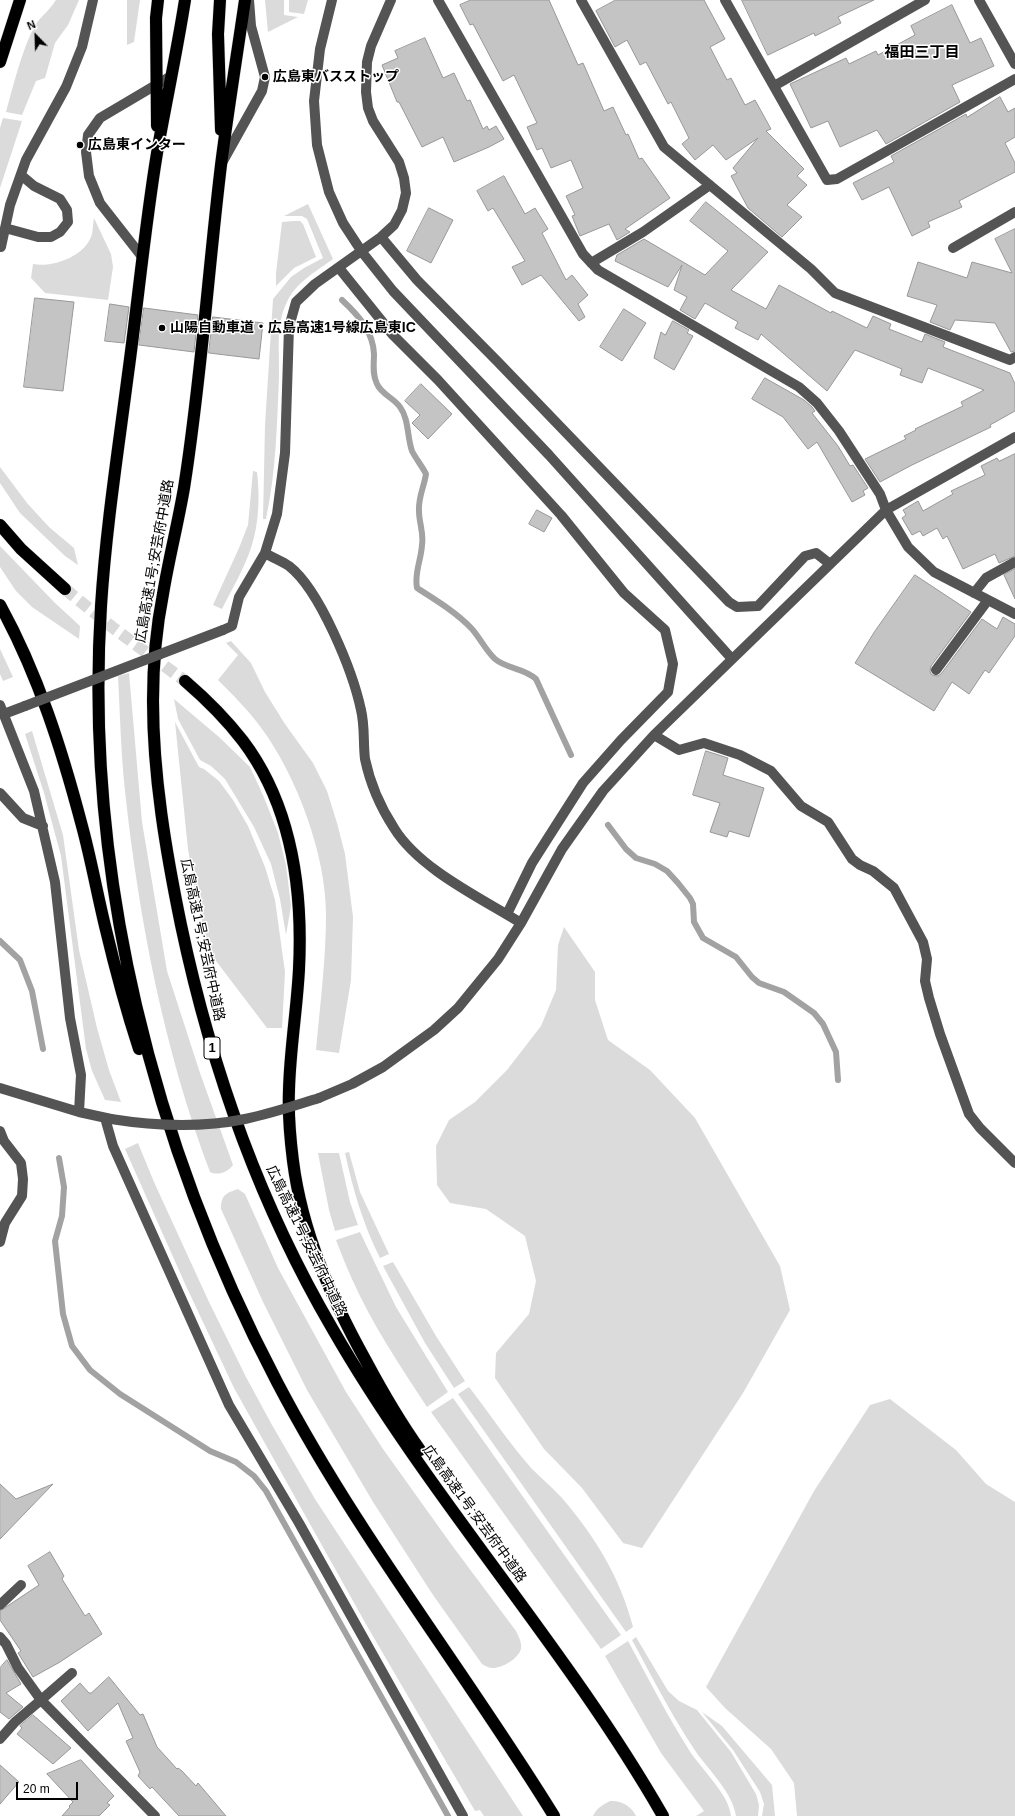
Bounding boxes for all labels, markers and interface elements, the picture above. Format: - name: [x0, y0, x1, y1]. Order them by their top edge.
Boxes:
- north arrow: [16, 16, 56, 56]
- text: N: [25, 18, 37, 32]
- district label: 福田三丁目: [885, 44, 959, 62]
- place label: 広島東バスストップ: [273, 69, 399, 85]
- marker: 広島東バスストップ: [260, 72, 270, 82]
- place label: 広島東インター: [88, 137, 186, 153]
- marker: 広島東インター: [75, 140, 85, 150]
- place label: 山陽自動車道・広島高速1号線広島東IC: [170, 320, 416, 336]
- marker: 山陽自動車道・広島高速1号線広島東IC: [157, 323, 167, 333]
- street label: 広島高速1号;安芸府中道路: [132, 478, 178, 644]
- street label: 広島高速1号;安芸府中道路: [177, 857, 227, 1023]
- road number: 1: [204, 1037, 220, 1059]
- street label: 広島高速1号;安芸府中道路: [262, 1163, 350, 1319]
- street label: 広島高速1号;安芸府中道路: [419, 1442, 529, 1586]
- scale bar: [18, 1774, 80, 1800]
- text: 20 m: [23, 1782, 50, 1796]

